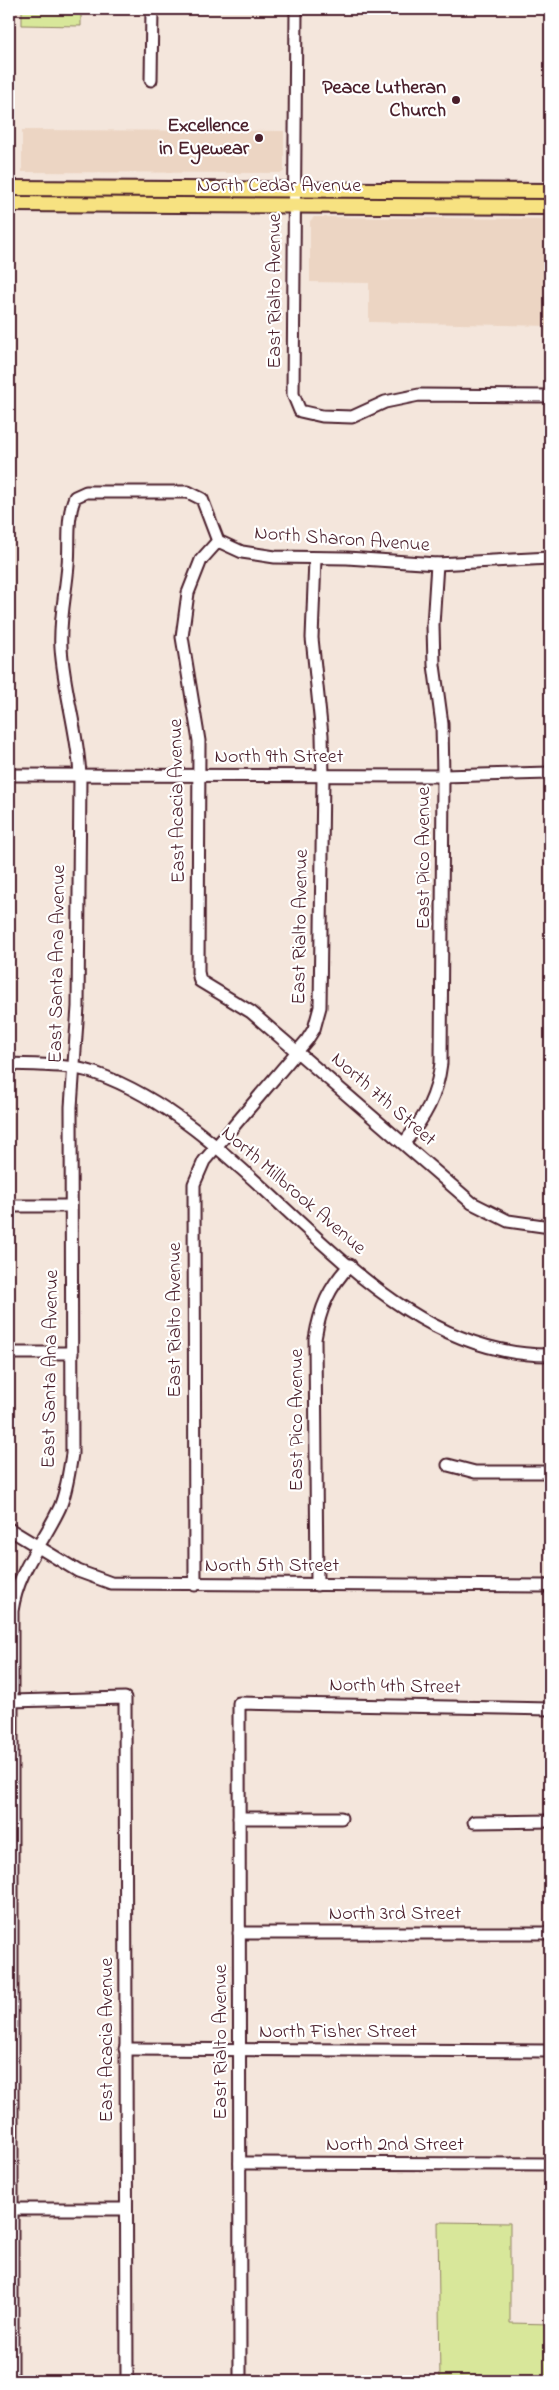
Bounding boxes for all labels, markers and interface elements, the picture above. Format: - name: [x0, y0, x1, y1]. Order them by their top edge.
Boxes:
- place label: Peace Lutheran Church: [322, 74, 446, 126]
- marker: Peace Lutheran Church: [450, 94, 462, 106]
- place label: Excellence in Eyewear: [159, 112, 250, 165]
- marker: Excellence in Eyewear: [253, 132, 265, 144]
- street label: North Cedar Avenue: [197, 172, 361, 201]
- street label: East Rialto Avenue: [261, 213, 290, 369]
- street label: North Sharon Avenue: [253, 519, 431, 561]
- street label: East Acacia Avenue: [162, 718, 194, 884]
- street label: North 9th Street: [215, 743, 344, 772]
- street label: East Pico Avenue: [410, 787, 439, 929]
- street label: East Rialto Avenue: [285, 849, 317, 1005]
- street label: East Santa Ana Avenue: [42, 864, 74, 1064]
- street label: North 7th Street: [324, 1046, 442, 1154]
- street label: North Millbrook Avenue: [214, 1120, 372, 1262]
- street label: East Rialto Avenue: [161, 1242, 190, 1398]
- street label: East Santa Ana Avenue: [35, 1269, 67, 1469]
- street label: East Pico Avenue: [283, 1349, 312, 1491]
- street label: North 5th Street: [205, 1552, 339, 1581]
- street label: North 4th Street: [329, 1671, 461, 1703]
- street label: North 3rd Street: [329, 1900, 461, 1929]
- street label: East Acacia Avenue: [93, 1958, 122, 2122]
- street label: East Rialto Avenue: [207, 1964, 236, 2120]
- street label: North Fisher Street: [259, 2018, 417, 2047]
- street label: North 2nd Street: [326, 2131, 464, 2160]

